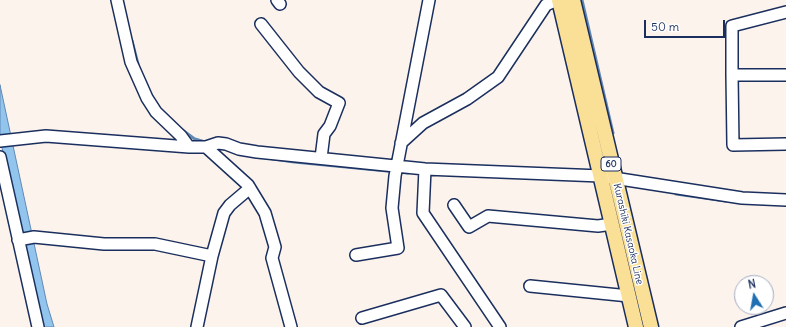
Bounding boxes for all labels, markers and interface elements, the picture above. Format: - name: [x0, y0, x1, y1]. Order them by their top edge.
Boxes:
- scale bar: [646, 12, 727, 38]
- text: 50 m: [651, 19, 679, 34]
- road number: 60: [601, 157, 621, 171]
- street label: Kurashiki Kasaoka Line: [611, 182, 645, 286]
- north arrow: [734, 275, 774, 315]
- text: N: [747, 277, 757, 292]

